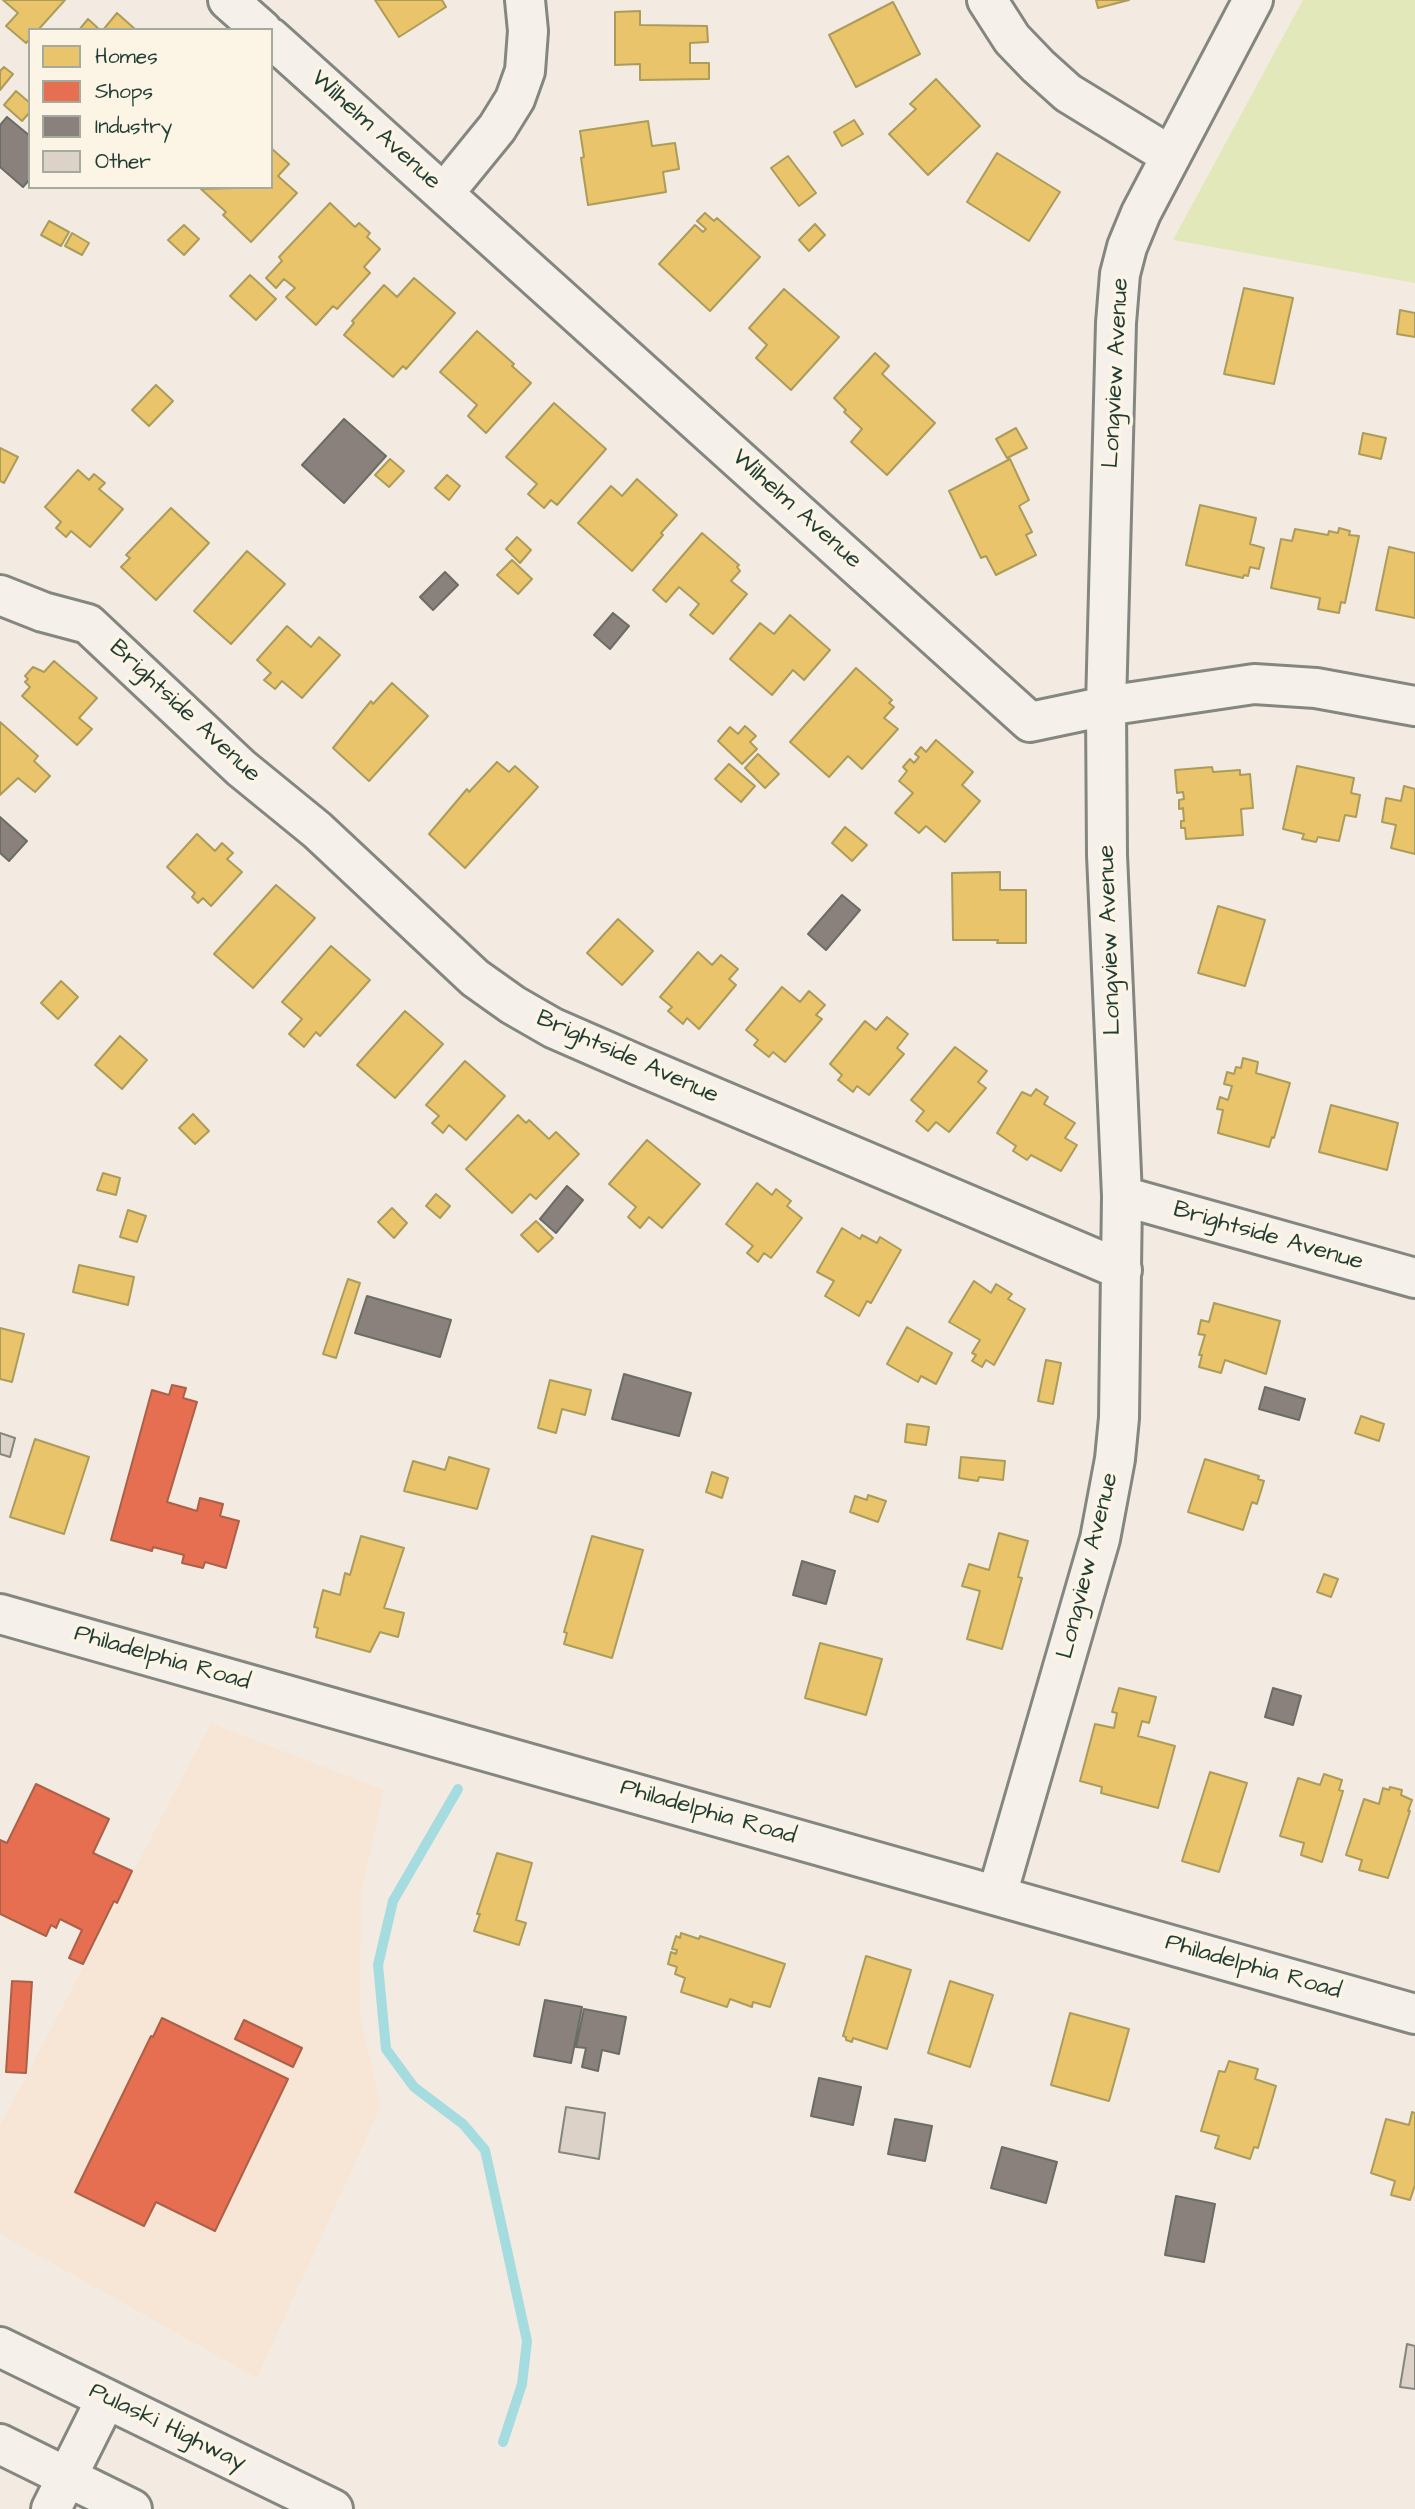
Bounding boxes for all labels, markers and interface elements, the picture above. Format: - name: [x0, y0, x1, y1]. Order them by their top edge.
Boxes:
- legend: [28, 28, 273, 189]
- text: Homes: [95, 42, 158, 71]
- street label: Wilhelm Avenue: [304, 65, 446, 197]
- text: Shops: [95, 77, 153, 106]
- text: Industry: [95, 112, 172, 141]
- text: Other: [95, 147, 151, 176]
- street label: Longview Avenue: [1098, 277, 1136, 469]
- street label: Wilhelm Avenue: [725, 444, 867, 576]
- street label: Brightside Avenue: [102, 634, 266, 790]
- street label: Longview Avenue: [1093, 844, 1129, 1036]
- street label: Brightside Avenue: [531, 1005, 723, 1111]
- street label: Brightside Avenue: [1170, 1196, 1366, 1278]
- street label: Longview Avenue: [1052, 1470, 1126, 1662]
- street label: Philadelphia Road: [71, 1620, 253, 1698]
- street label: Philadelphia Road: [617, 1774, 799, 1852]
- street label: Philadelphia Road: [1162, 1929, 1344, 2007]
- street label: Pulaski Highway: [84, 2378, 250, 2478]

